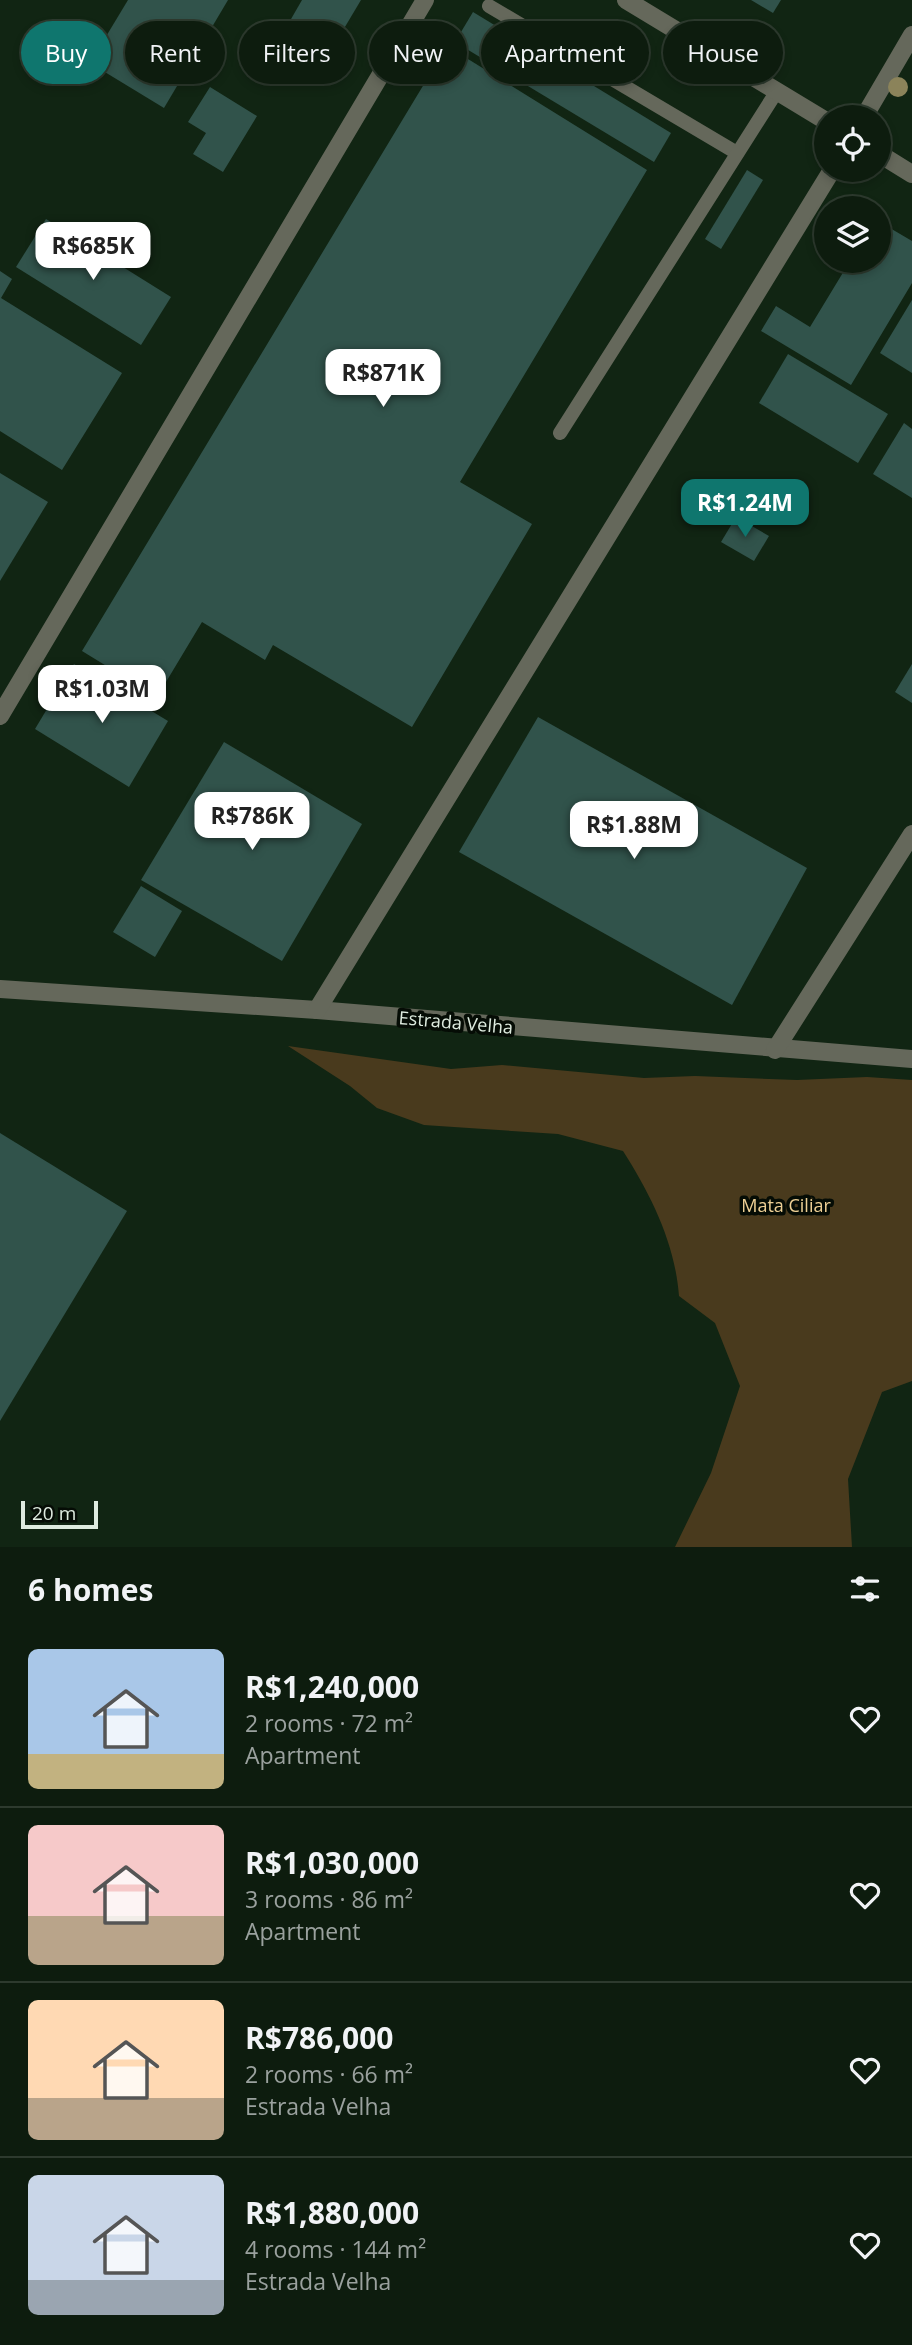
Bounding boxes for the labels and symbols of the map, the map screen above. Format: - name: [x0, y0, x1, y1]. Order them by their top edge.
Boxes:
- pin: R$685K: [36, 222, 150, 282]
- pin: R$871K: [326, 350, 440, 409]
- pin: R$1.24M: [680, 480, 810, 539]
- pin: R$1.03M: [37, 666, 167, 725]
- pin: R$786K: [195, 792, 309, 852]
- pin: R$1.88M: [569, 802, 699, 861]
- street label: Estrada Velha: [398, 1005, 514, 1039]
- park label: Mata Ciliar: [741, 1193, 831, 1217]
- scale bar: [21, 1498, 98, 1530]

